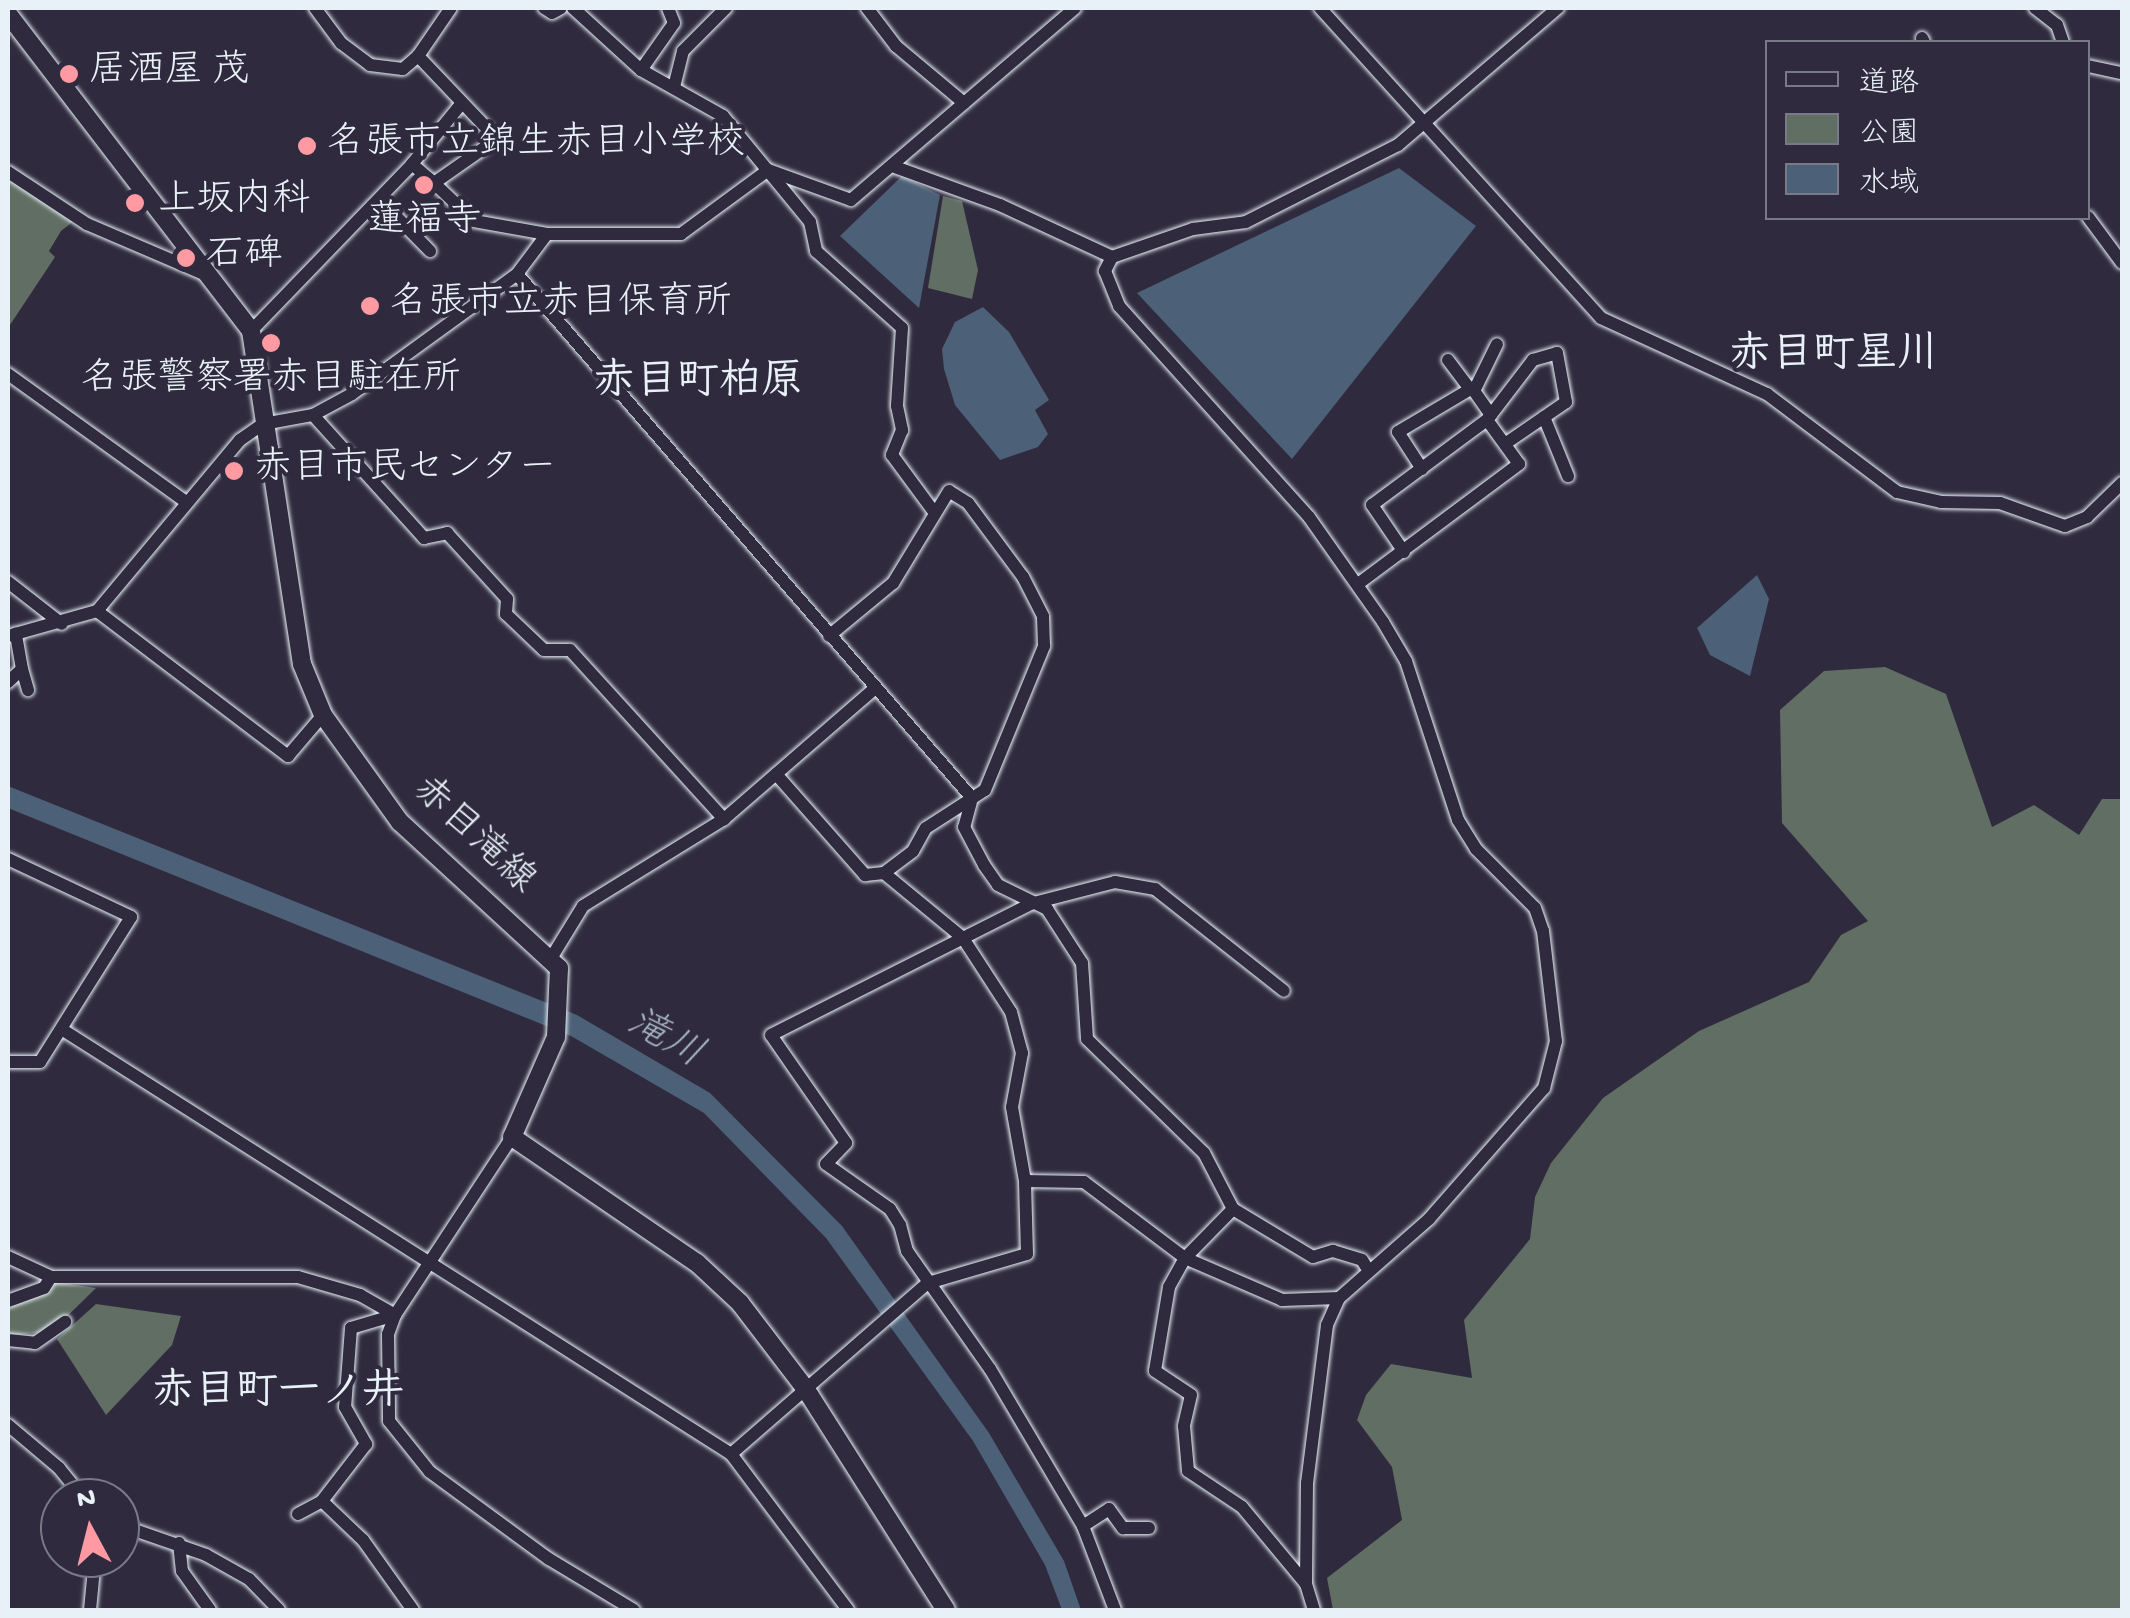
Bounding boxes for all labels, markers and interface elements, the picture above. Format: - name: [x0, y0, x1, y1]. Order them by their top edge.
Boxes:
- legend: [1765, 40, 2090, 220]
- place label: 居酒屋 茂: [89, 51, 250, 97]
- marker: 居酒屋 茂: [58, 63, 80, 85]
- text: 道路: [1859, 68, 1919, 103]
- text: 公園: [1859, 118, 1919, 153]
- place label: 名張市立錦生赤目小学校: [327, 123, 745, 169]
- marker: 名張市立錦生赤目小学校: [296, 135, 318, 157]
- text: 水域: [1859, 168, 1919, 203]
- marker: 蓮福寺: [413, 174, 435, 196]
- place label: 上坂内科: [158, 180, 310, 226]
- marker: 上坂内科: [122, 190, 148, 216]
- place label: 蓮福寺: [367, 201, 481, 247]
- place label: 石碑: [206, 235, 282, 281]
- marker: 石碑: [175, 247, 197, 269]
- place label: 名張市立赤目保育所: [390, 283, 732, 329]
- marker: 名張市立赤目保育所: [359, 295, 381, 317]
- marker: 名張警察署赤目駐在所: [260, 332, 282, 354]
- district label: 赤目町星川: [1729, 333, 1939, 383]
- place label: 名張警察署赤目駐在所: [81, 359, 461, 405]
- district label: 赤目町柏原: [593, 360, 803, 410]
- place label: 赤目市民センター: [254, 448, 558, 494]
- marker: 赤目市民センター: [223, 460, 245, 482]
- street label: 赤目滝線: [401, 768, 543, 906]
- water label: 滝川: [617, 1001, 711, 1081]
- district label: 赤目町一ノ井: [152, 1370, 404, 1420]
- north arrow: [40, 1478, 140, 1578]
- text: N: [75, 1482, 98, 1517]

